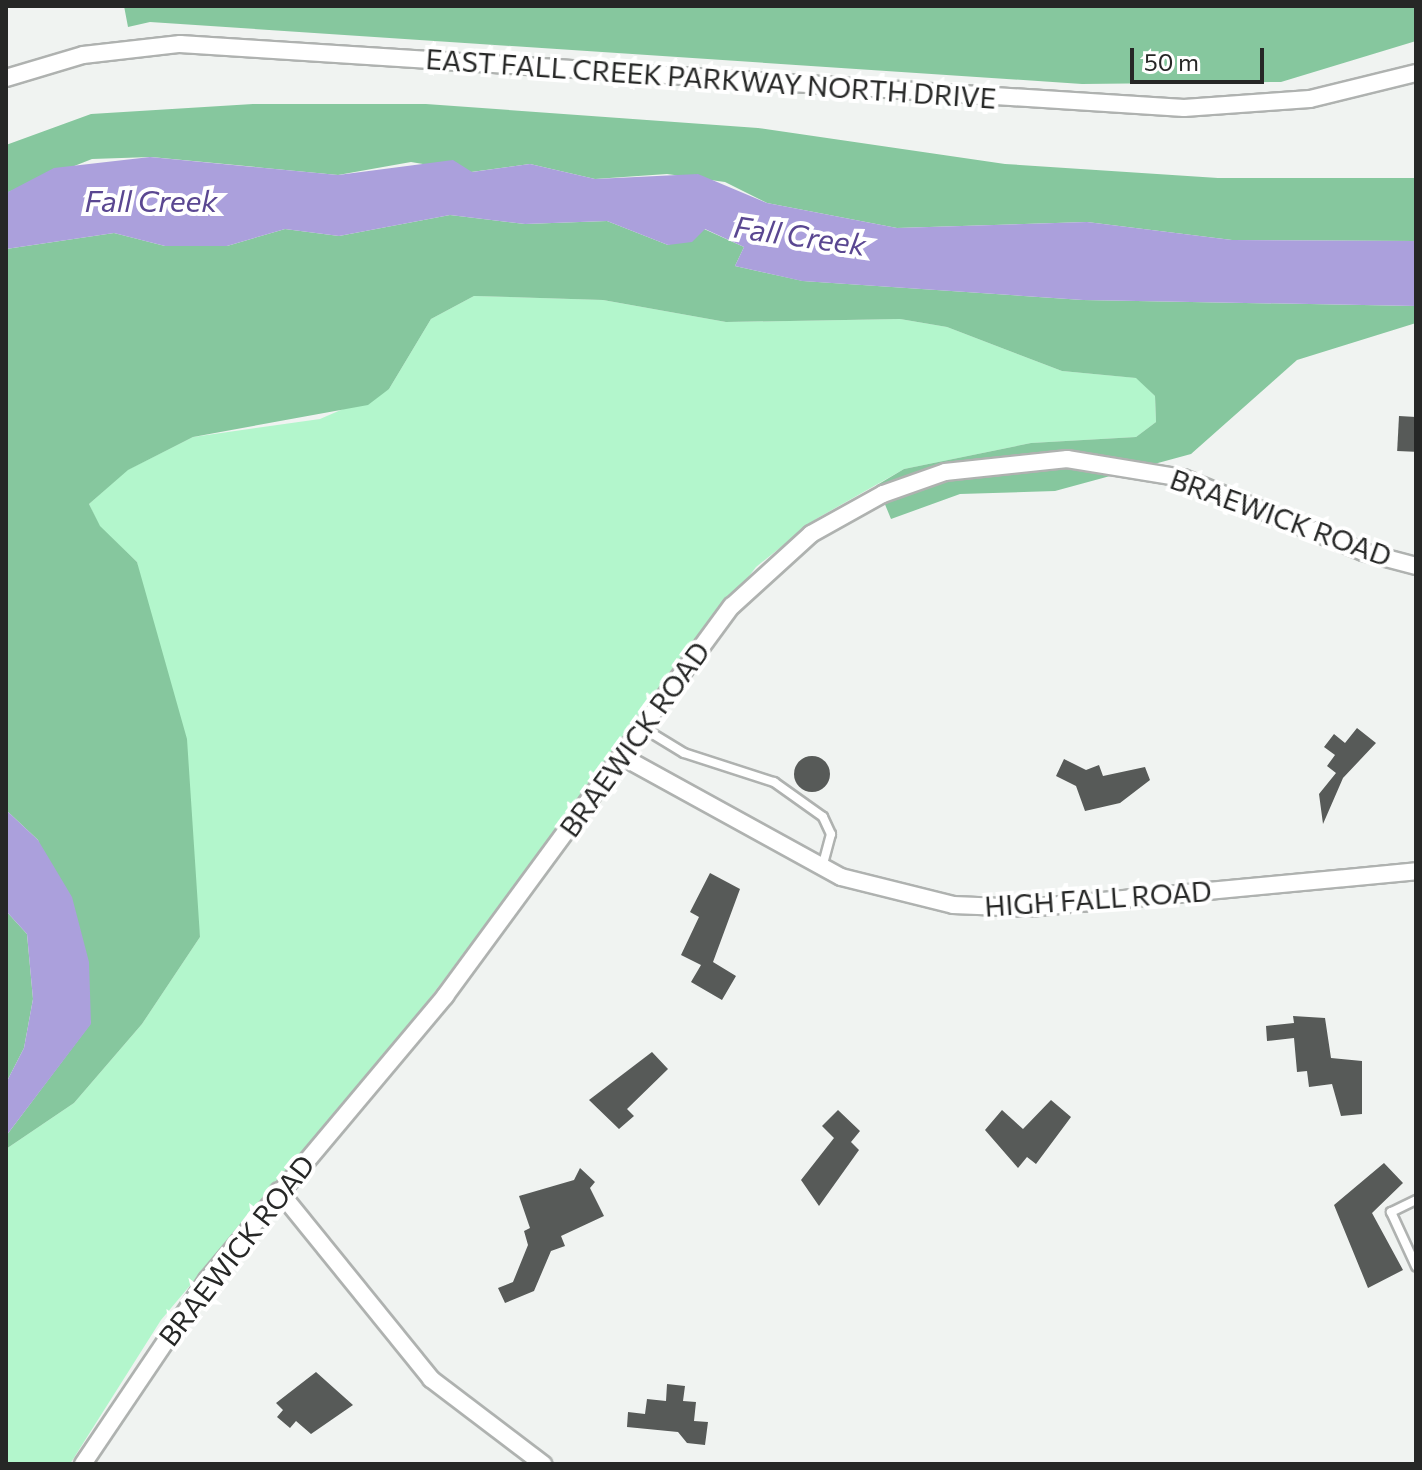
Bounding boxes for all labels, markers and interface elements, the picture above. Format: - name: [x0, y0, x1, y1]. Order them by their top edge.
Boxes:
- scale bar: [1134, 32, 1268, 82]
- street label: EAST FALL CREEK PARKWAY NORTH DRIVE: [425, 41, 997, 115]
- text: 50 m: [1144, 47, 1199, 76]
- water label: Fall Creek: [84, 182, 218, 218]
- water label: Fall Creek: [732, 208, 868, 262]
- street label: BRAEWICK ROAD: [1166, 461, 1396, 573]
- street label: BRAEWICK ROAD: [552, 635, 716, 843]
- street label: HIGH FALL ROAD: [983, 873, 1213, 923]
- street label: BRAEWICK ROAD: [151, 1148, 321, 1352]

